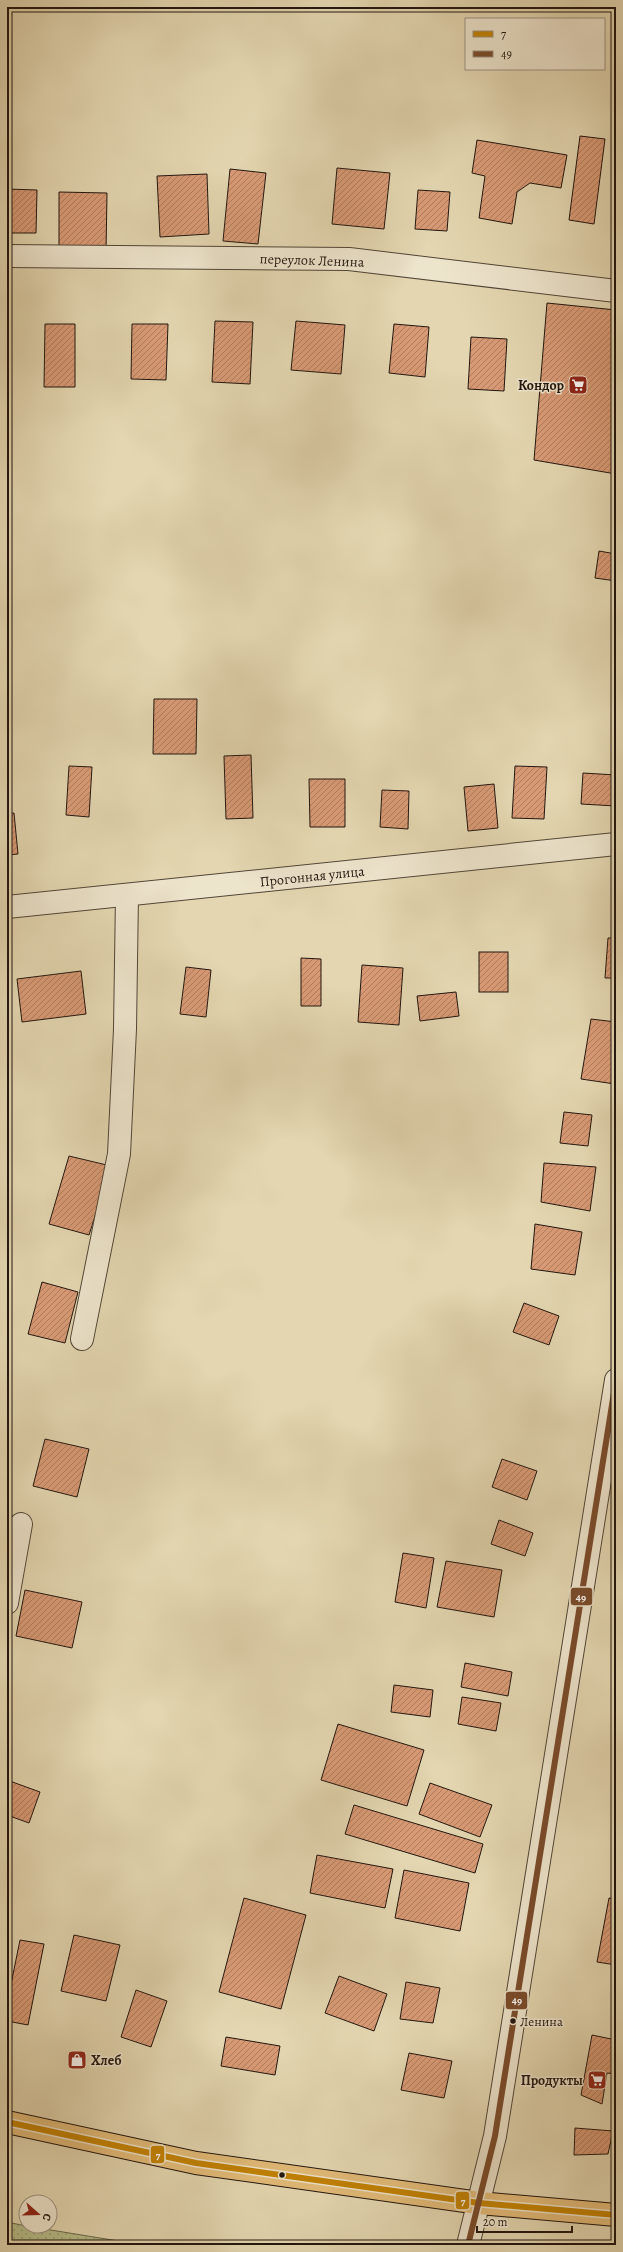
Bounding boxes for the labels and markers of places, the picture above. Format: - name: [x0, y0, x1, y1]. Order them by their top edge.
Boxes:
- supermarket icon: Кондор: [567, 374, 589, 396]
- place label: Кондор: [518, 376, 565, 395]
- place label: Ленина: [520, 2013, 563, 2030]
- marker: Ленина: [508, 2016, 518, 2026]
- shop icon: Хлеб: [66, 2049, 88, 2071]
- place label: Хлеб: [91, 2051, 122, 2070]
- supermarket icon: Продукты: [586, 2069, 608, 2091]
- place label: Продукты: [521, 2071, 583, 2090]
- unlabelled marker: [277, 2170, 287, 2180]

